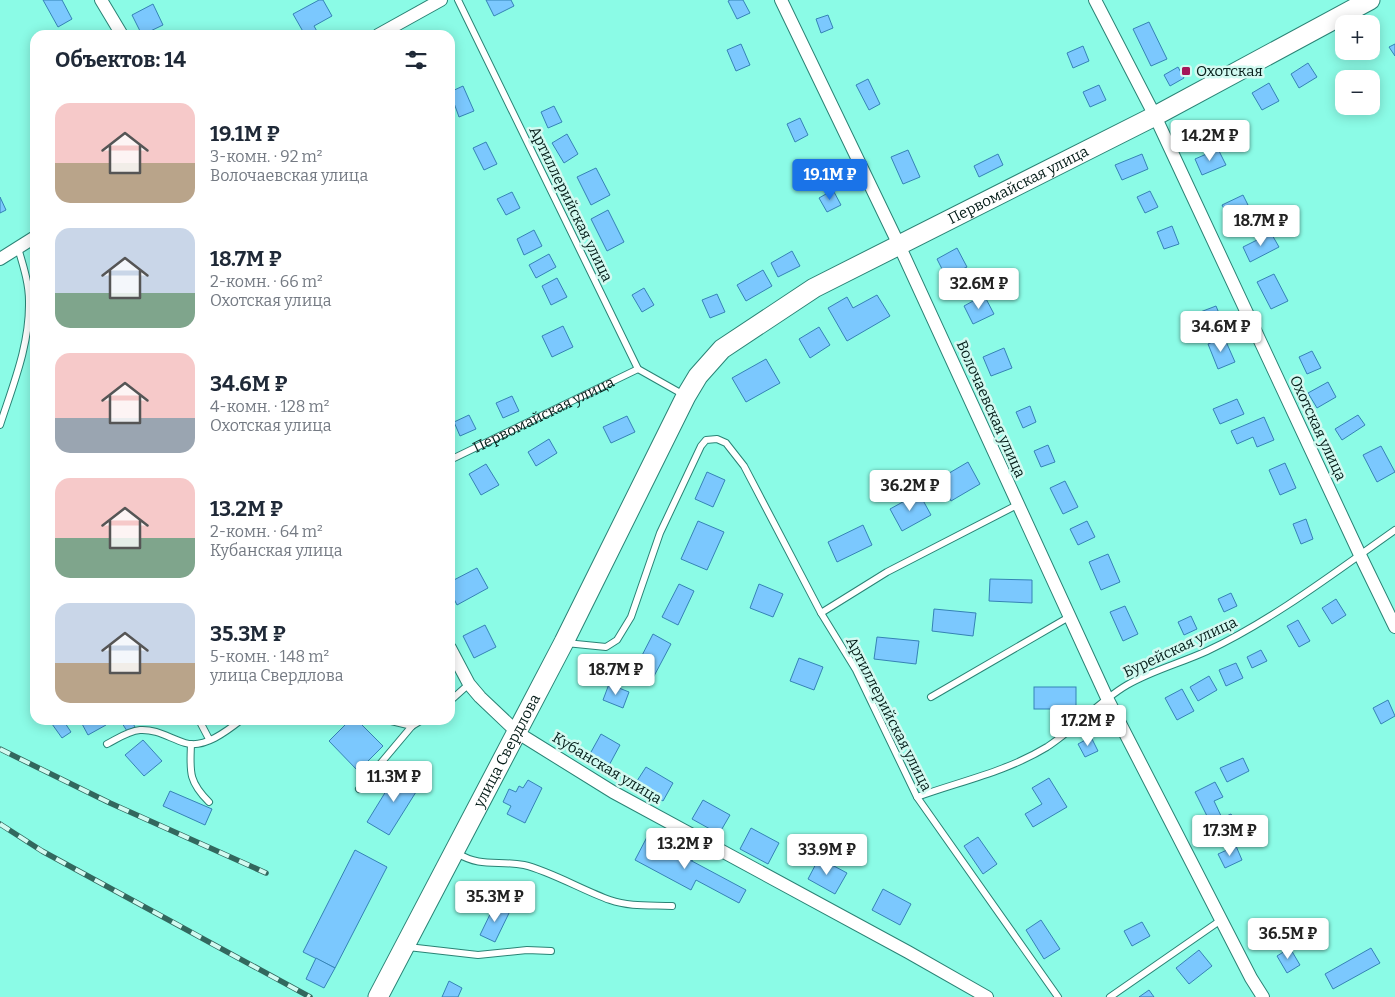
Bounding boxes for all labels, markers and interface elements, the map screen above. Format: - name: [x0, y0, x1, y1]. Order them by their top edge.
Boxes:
- map controls: [1335, 15, 1380, 115]
- button: +: [1335, 15, 1380, 60]
- icon: filters: [402, 46, 430, 74]
- text: Объектов: 14: [55, 47, 186, 73]
- place label: Охотская: [1196, 62, 1263, 80]
- marker: Охотская: [1180, 65, 1192, 77]
- button: −: [1335, 70, 1380, 115]
- pin: 14.2M ₽: [1164, 120, 1256, 162]
- text: 19.1M ₽: [210, 121, 280, 147]
- icon: home: [95, 123, 155, 183]
- street label: Артиллерийская улица: [525, 123, 617, 285]
- text: 14.2M ₽: [1182, 126, 1238, 145]
- street label: Первомайская улица: [945, 142, 1091, 228]
- text: 3-комн. · 92 m²: [210, 147, 322, 166]
- pin: 19.1M ₽: [784, 158, 876, 201]
- text: 19.1M ₽: [803, 165, 857, 184]
- text: Волочаевская улица: [210, 166, 368, 185]
- pin: 18.7M ₽: [1215, 204, 1307, 247]
- text: 18.7M ₽: [1234, 211, 1288, 230]
- text: 18.7M ₽: [210, 246, 282, 272]
- icon: home: [95, 248, 155, 308]
- pin: 32.6M ₽: [933, 268, 1025, 310]
- text: 2-комн. · 66 m²: [210, 272, 323, 291]
- text: 32.6M ₽: [950, 274, 1008, 293]
- text: Охотская улица: [210, 291, 332, 310]
- pin: 34.6M ₽: [1175, 310, 1267, 353]
- text: 34.6M ₽: [1191, 317, 1251, 336]
- street label: Волочаевская улица: [953, 338, 1029, 480]
- text: 34.6M ₽: [210, 371, 288, 397]
- icon: home: [95, 373, 155, 433]
- street label: Первомайская улица: [470, 373, 617, 457]
- street label: Охотская улица: [1286, 373, 1350, 483]
- text: 4-комн. · 128 m²: [210, 397, 329, 416]
- text: Охотская улица: [210, 416, 332, 435]
- pin: 36.2M ₽: [864, 470, 956, 512]
- text: 36.2M ₽: [881, 476, 939, 495]
- text: 13.2M ₽: [210, 496, 283, 522]
- icon: home: [95, 498, 155, 558]
- text: 2-комн. · 64 m²: [210, 522, 323, 541]
- text: Кубанская улица: [210, 541, 343, 560]
- street label: Бурейская улица: [1120, 613, 1240, 681]
- text: 35.3M ₽: [210, 621, 286, 647]
- icon: home: [95, 623, 155, 683]
- street label: Артиллерийская улица: [842, 634, 936, 794]
- text: 5-комн. · 148 m²: [210, 647, 329, 666]
- pin: 18.7M ₽: [570, 654, 662, 696]
- text: 18.7M ₽: [589, 660, 643, 679]
- text: улица Свердлова: [210, 666, 344, 685]
- street label: улица Свердлова: [469, 691, 544, 811]
- pin: 17.2M ₽: [1042, 704, 1134, 747]
- text: 17.2M ₽: [1061, 711, 1115, 730]
- street label: Кубанская улица: [549, 728, 665, 808]
- pin: 11.3M ₽: [348, 760, 440, 803]
- text: 11.3M ₽: [367, 767, 421, 786]
- pin: 17.3M ₽: [1184, 814, 1276, 857]
- text: 17.3M ₽: [1203, 821, 1257, 840]
- pin: 13.2M ₽: [639, 828, 731, 870]
- text: 13.2M ₽: [657, 834, 713, 853]
- pin: 33.9M ₽: [781, 834, 873, 876]
- text: 33.9M ₽: [798, 840, 856, 859]
- pin: 35.3M ₽: [449, 880, 541, 923]
- text: 35.3M ₽: [466, 887, 524, 906]
- pin: 36.5M ₽: [1242, 918, 1334, 960]
- text: 36.5M ₽: [1259, 924, 1317, 943]

